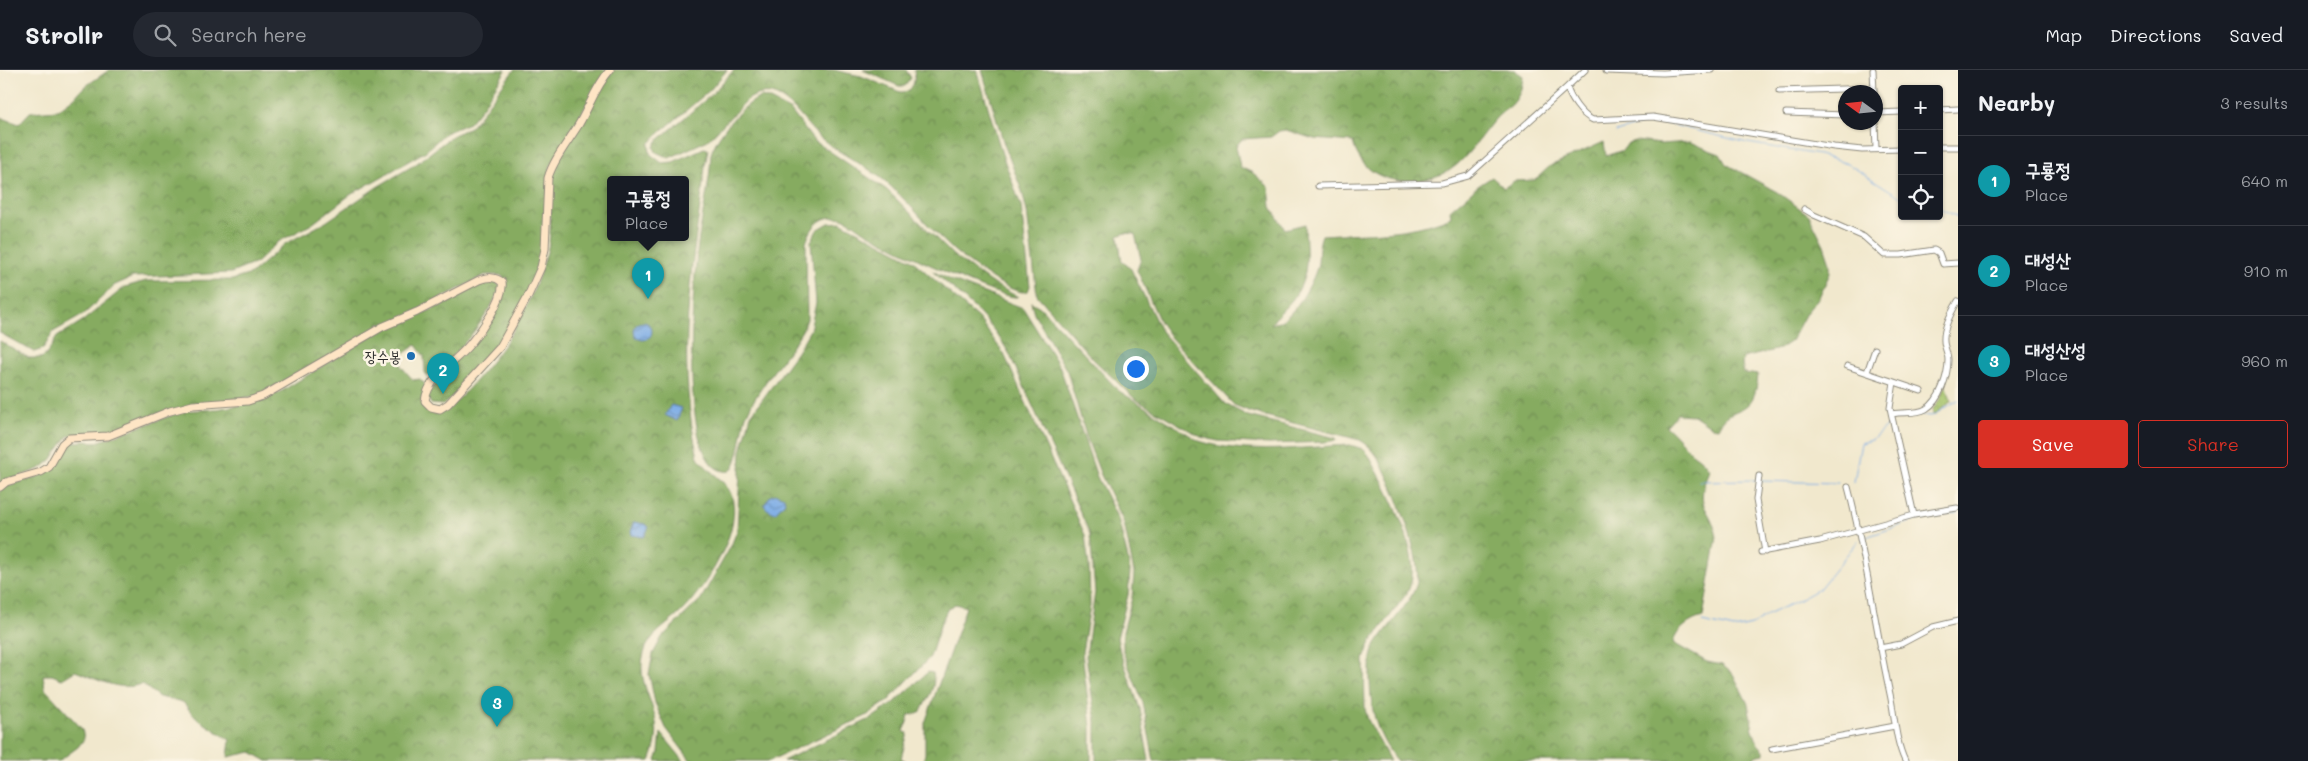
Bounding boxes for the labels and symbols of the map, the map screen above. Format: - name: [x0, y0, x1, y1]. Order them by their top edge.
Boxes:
- north arrow: [1838, 85, 1883, 130]
- pin: 1: [632, 258, 664, 299]
- place label: 장수봉: [365, 346, 401, 366]
- marker: 장수봉: [405, 350, 417, 362]
- pin: 2: [427, 353, 459, 394]
- your location: [1123, 356, 1149, 382]
- pin: 3: [481, 686, 513, 727]

